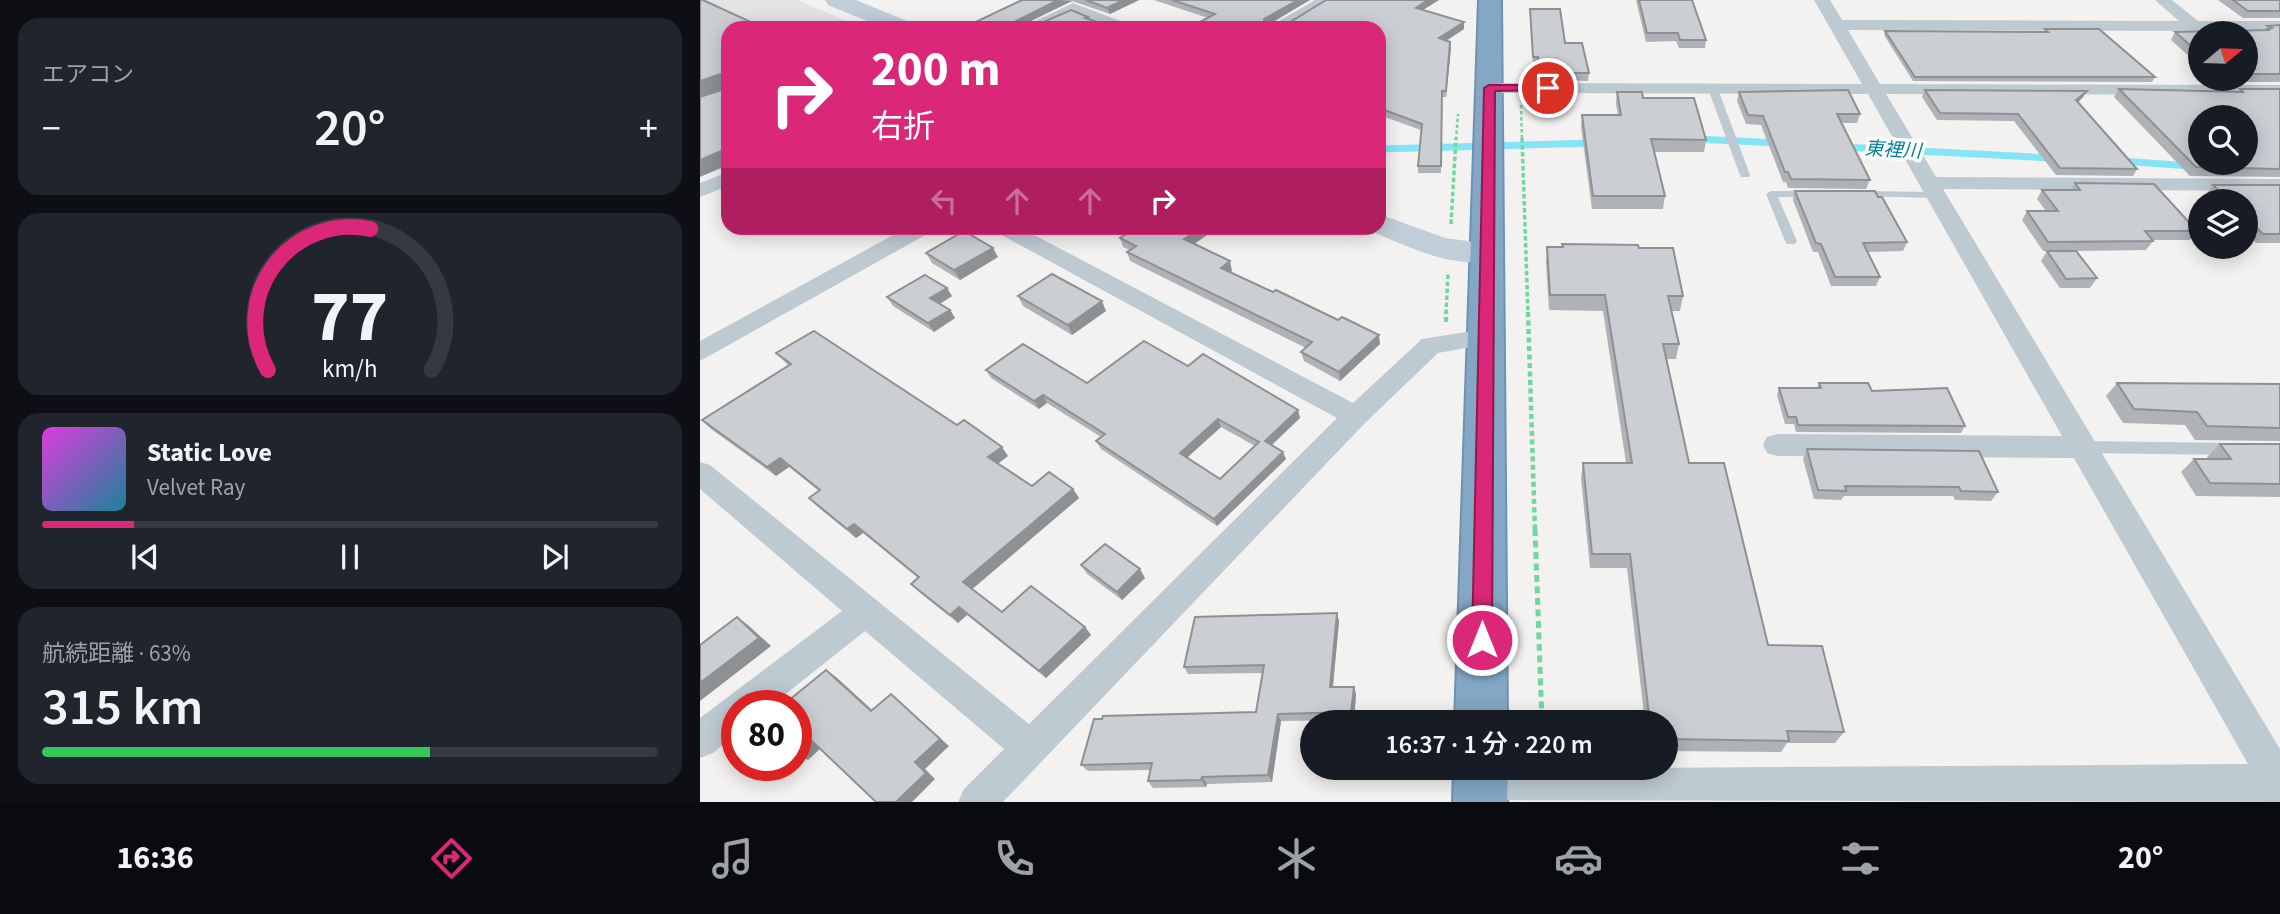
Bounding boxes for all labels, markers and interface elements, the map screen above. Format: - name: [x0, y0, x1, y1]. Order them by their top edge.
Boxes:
- north arrow: [2188, 21, 2258, 91]
- map controls: [2188, 21, 2258, 259]
- text: 200 m: [871, 35, 1000, 105]
- icon: right: [756, 49, 847, 140]
- text: エアコン: [42, 58, 134, 91]
- pin: [1518, 58, 1578, 118]
- icon: arrive: [1529, 69, 1567, 107]
- text: 20°: [314, 92, 386, 166]
- text: −: [42, 102, 61, 156]
- text: +: [639, 102, 658, 156]
- text: 右折: [871, 104, 935, 150]
- button: search: [2188, 105, 2258, 175]
- water label: 東裡川: [1864, 136, 1924, 166]
- icon: left: [925, 182, 963, 220]
- icon: ahead: [998, 182, 1036, 220]
- icon: ahead: [1071, 182, 1109, 220]
- icon: right: [1144, 182, 1182, 220]
- button: layers: [2188, 189, 2258, 259]
- text: 77: [312, 265, 388, 369]
- text: km/h: [322, 350, 378, 386]
- text: Static Love: [147, 434, 272, 471]
- text: Velvet Ray: [147, 471, 245, 504]
- icon: previous: [126, 538, 164, 576]
- icon: pause: [331, 538, 369, 576]
- icon: next: [536, 538, 574, 576]
- position arrow: [1445, 603, 1519, 677]
- text: 航続距離 · 63%: [42, 637, 191, 670]
- text: 315 km: [42, 671, 203, 745]
- speed limit sign: 80: [721, 690, 812, 781]
- text: 16:37 · 1 分 · 220 m: [1385, 726, 1593, 763]
- icon: directions: [427, 834, 476, 883]
- icon: music: [708, 834, 757, 883]
- icon: phone: [990, 834, 1039, 883]
- icon: climate: [1272, 834, 1321, 883]
- icon: car: [1554, 834, 1603, 883]
- icon: filters: [1836, 834, 1885, 883]
- text: 16:36: [116, 835, 194, 881]
- text: 20°: [2118, 835, 2163, 881]

